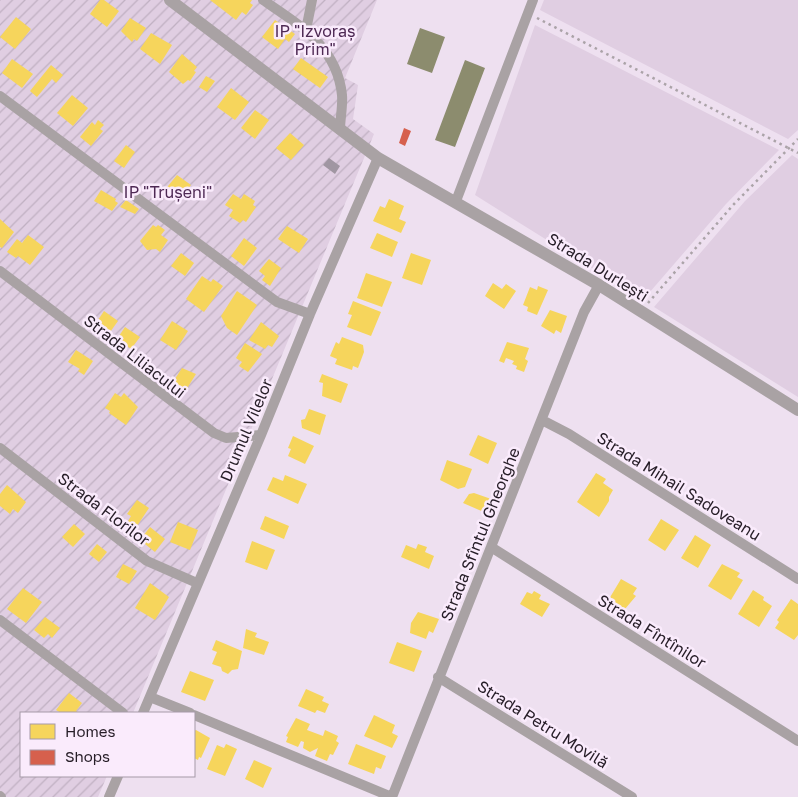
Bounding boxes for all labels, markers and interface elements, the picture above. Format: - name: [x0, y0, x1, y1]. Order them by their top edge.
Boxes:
- park label: IP "Izvoraș Prim": [275, 21, 355, 59]
- park label: IP "Trușeni": [124, 182, 212, 202]
- street label: Strada Durlești: [544, 228, 652, 306]
- street label: Strada Liliacului: [80, 310, 190, 402]
- street label: Drumul Vilelor: [215, 375, 277, 485]
- street label: Strada Mihail Sadoveanu: [593, 427, 765, 545]
- street label: Strada Sfîntul Gheorghe: [436, 444, 524, 624]
- street label: Strada Florilor: [54, 468, 154, 550]
- street label: Strada Fîntînilor: [594, 590, 710, 672]
- street label: Strada Petru Movilă: [474, 676, 612, 772]
- legend: [20, 712, 195, 777]
- text: Homes: [65, 722, 115, 740]
- text: Shops: [65, 747, 110, 765]

